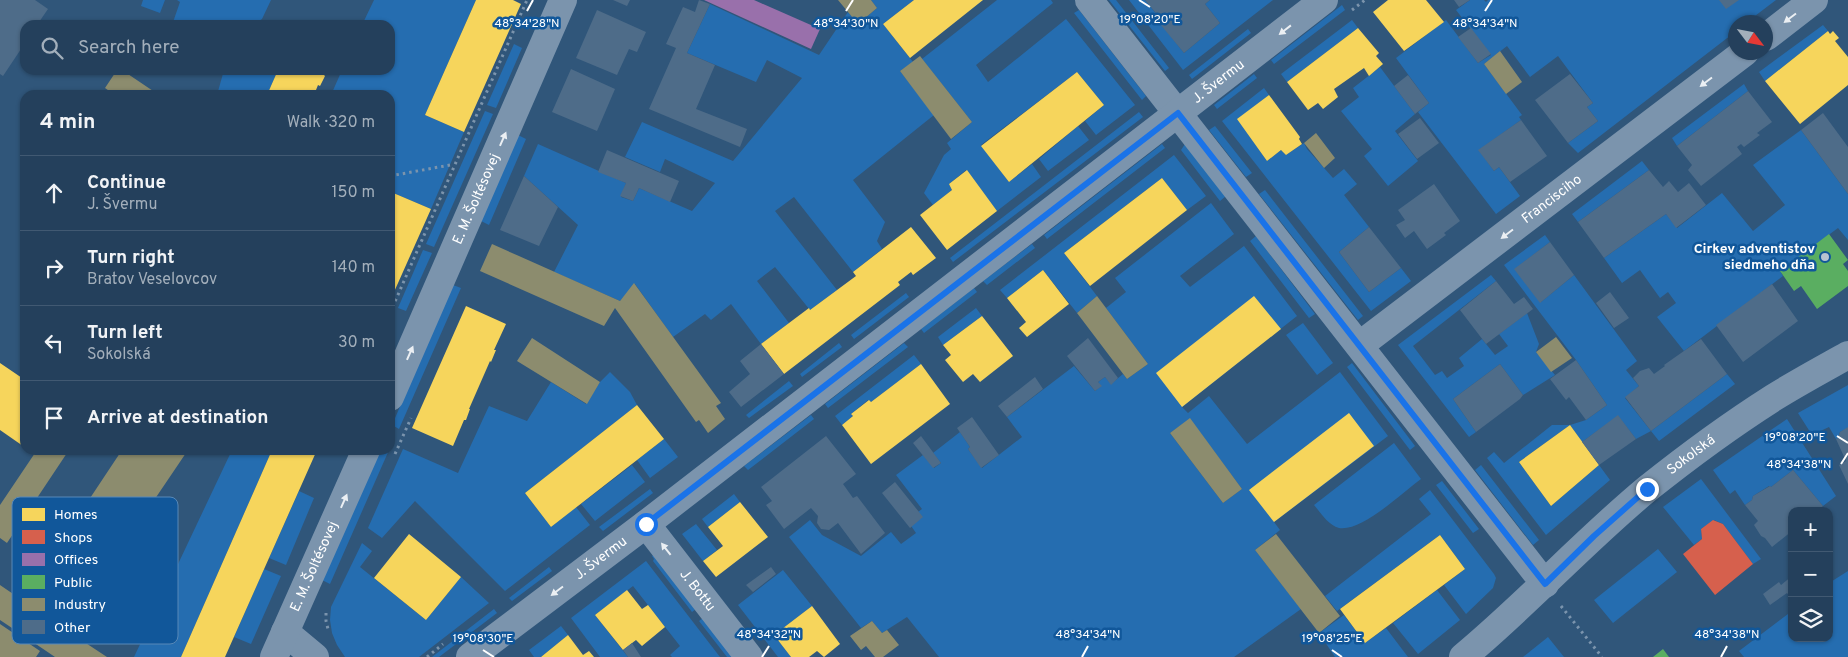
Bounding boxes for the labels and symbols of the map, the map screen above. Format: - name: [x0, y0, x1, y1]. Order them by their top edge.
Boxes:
- text: 19°08'20"E: [1119, 12, 1181, 28]
- one-way arrow: [1784, 13, 1797, 24]
- north arrow: [1728, 15, 1773, 60]
- text: 48°34'28"N: [495, 16, 559, 32]
- text: 48°34'30"N: [813, 16, 879, 32]
- text: 48°34'34"N: [1453, 16, 1517, 32]
- one-way arrow: [1279, 24, 1292, 35]
- street label: J. Švermu: [1189, 56, 1248, 107]
- one-way arrow: [1699, 77, 1713, 87]
- one-way arrow: [499, 132, 507, 147]
- street label: E. M. Šoltésovej: [449, 151, 504, 247]
- street label: Francisciho: [1518, 171, 1585, 227]
- one-way arrow: [1501, 228, 1514, 239]
- place label: Cirkev adventistov siedmeho dňa: [1694, 241, 1815, 274]
- marker: Cirkev adventistov siedmeho dňa: [1819, 251, 1831, 263]
- one-way arrow: [406, 346, 414, 360]
- text: 19°08'20"E: [1764, 430, 1826, 446]
- street label: Sokolská: [1664, 431, 1719, 479]
- text: 48°34'38"N: [1767, 457, 1831, 473]
- route end: [1636, 478, 1659, 501]
- one-way arrow: [340, 494, 348, 508]
- legend: [12, 497, 178, 644]
- text: Homes: [54, 507, 98, 524]
- route start: [635, 513, 658, 536]
- street label: E. M. Šoltésovej: [287, 519, 342, 614]
- text: Shops: [54, 530, 93, 547]
- street label: J. Švermu: [571, 533, 631, 583]
- one-way arrow: [660, 543, 671, 556]
- text: Offices: [54, 552, 98, 569]
- street label: J. Bottu: [676, 566, 719, 615]
- text: Public: [54, 575, 93, 592]
- one-way arrow: [551, 586, 564, 597]
- text: Industry: [54, 597, 106, 614]
- text: Other: [54, 620, 91, 637]
- text: 48°34'32"N: [737, 627, 801, 643]
- text: 48°34'34"N: [1056, 627, 1120, 643]
- text: 48°34'38"N: [1695, 627, 1759, 643]
- text: 19°08'30"E: [453, 631, 514, 647]
- text: 19°08'25"E: [1302, 631, 1362, 647]

